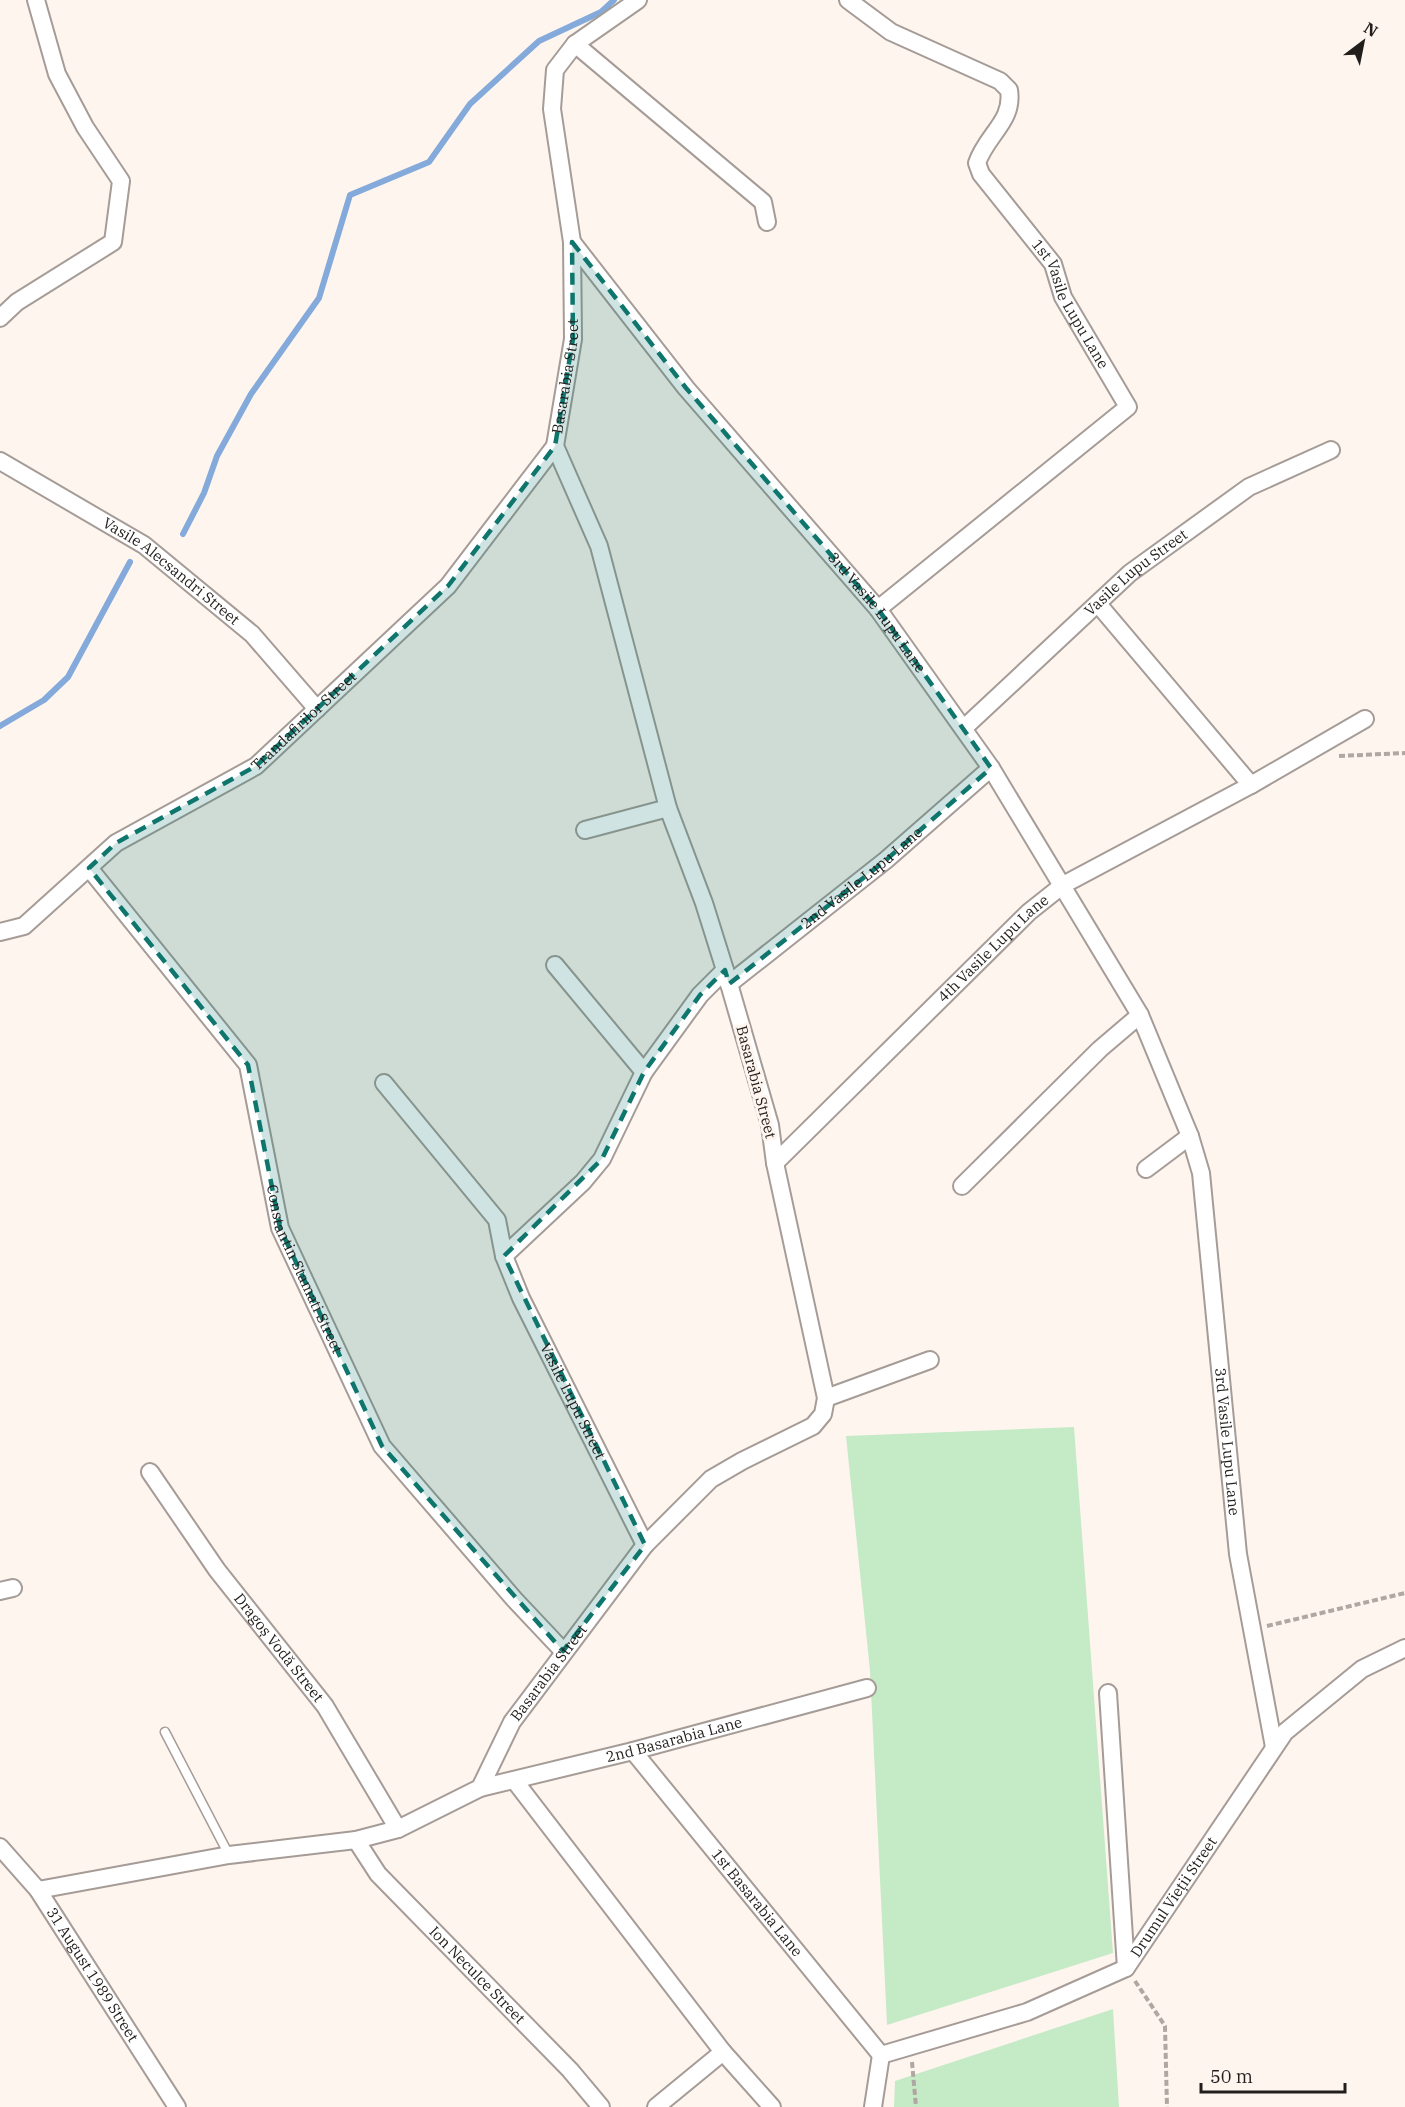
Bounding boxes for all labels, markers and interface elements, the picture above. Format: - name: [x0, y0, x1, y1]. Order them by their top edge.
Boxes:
- north arrow: [1333, 12, 1393, 72]
- text: N: [1360, 17, 1382, 41]
- street label: 1st Vasile Lupu Lane: [1028, 235, 1113, 372]
- street label: Basarabia Street: [547, 319, 582, 435]
- street label: Vasile Alecsandri Street: [100, 513, 244, 629]
- street label: Vasile Lupu Street: [1080, 525, 1191, 620]
- street label: 3rd Vasile Lupu Lane: [824, 548, 930, 676]
- street label: Trandafirilor Street: [247, 667, 360, 775]
- street label: 2nd Vasile Lupu Lane: [797, 822, 926, 933]
- street label: 4th Vasile Lupu Lane: [933, 890, 1052, 1006]
- street label: Basarabia Street: [732, 1023, 781, 1140]
- street label: Constantin Stamati Street: [263, 1183, 347, 1356]
- street label: Vasile Lupu Street: [536, 1340, 610, 1462]
- street label: 3rd Vasile Lupu Lane: [1211, 1367, 1244, 1516]
- street label: Dragoș Vodă Street: [230, 1589, 328, 1706]
- street label: Basarabia Street: [506, 1620, 591, 1725]
- street label: 2nd Basarabia Lane: [604, 1712, 744, 1766]
- street label: Drumul Vieții Street: [1126, 1833, 1221, 1961]
- street label: 1st Basarabia Lane: [708, 1845, 807, 1960]
- street label: 31 August 1989 Street: [43, 1904, 143, 2045]
- street label: Ion Neculce Street: [425, 1922, 529, 2028]
- scale bar: [1201, 2056, 1345, 2094]
- text: 50 m: [1210, 2065, 1253, 2088]

